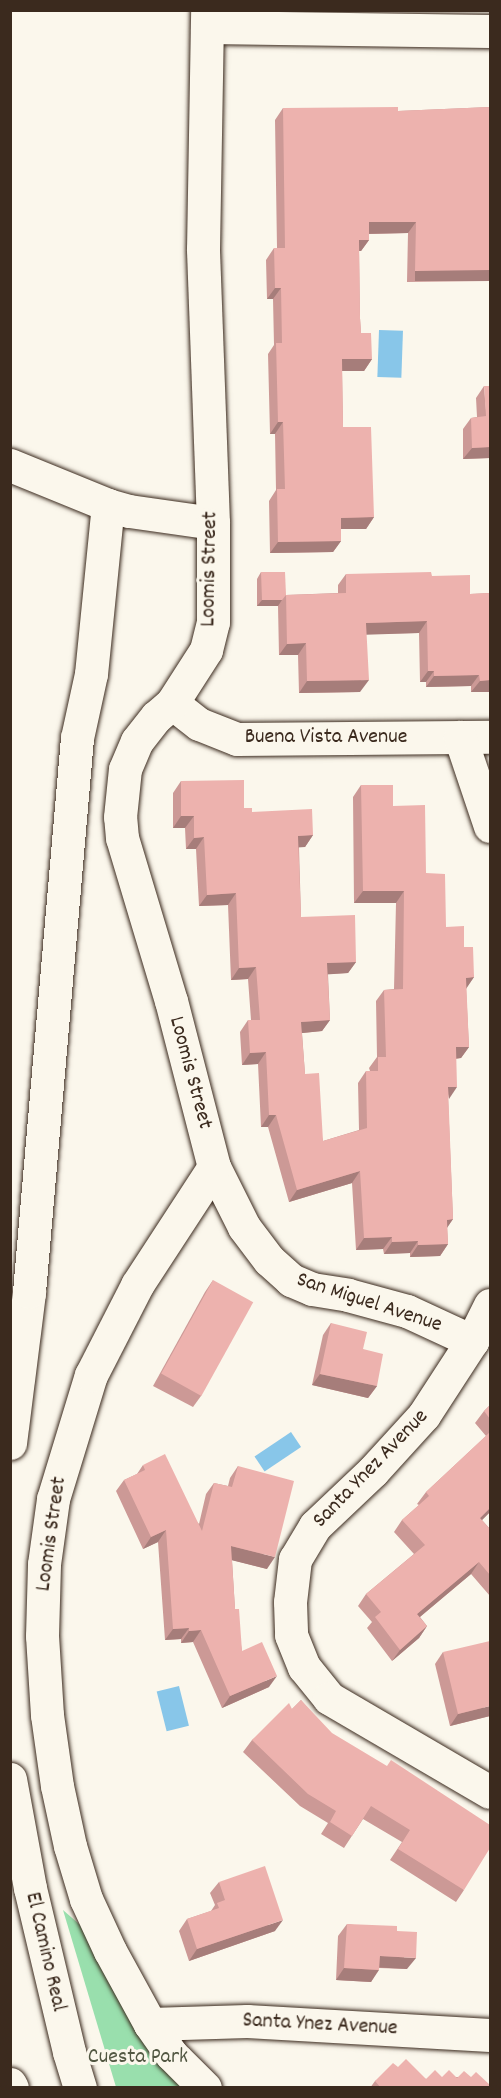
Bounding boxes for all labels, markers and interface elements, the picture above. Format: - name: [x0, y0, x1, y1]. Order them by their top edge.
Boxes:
- street label: Loomis Street: [196, 511, 224, 627]
- street label: Buena Vista Avenue: [245, 725, 407, 751]
- street label: Loomis Street: [162, 1014, 218, 1132]
- street label: San Miguel Avenue: [293, 1267, 445, 1339]
- street label: Santa Ynez Avenue: [308, 1404, 434, 1534]
- street label: Loomis Street: [31, 1475, 73, 1593]
- street label: El Camino Real: [18, 1890, 72, 2014]
- street label: Santa Ynez Avenue: [242, 2008, 398, 2042]
- park label: Cuesta Park: [88, 2045, 188, 2071]

